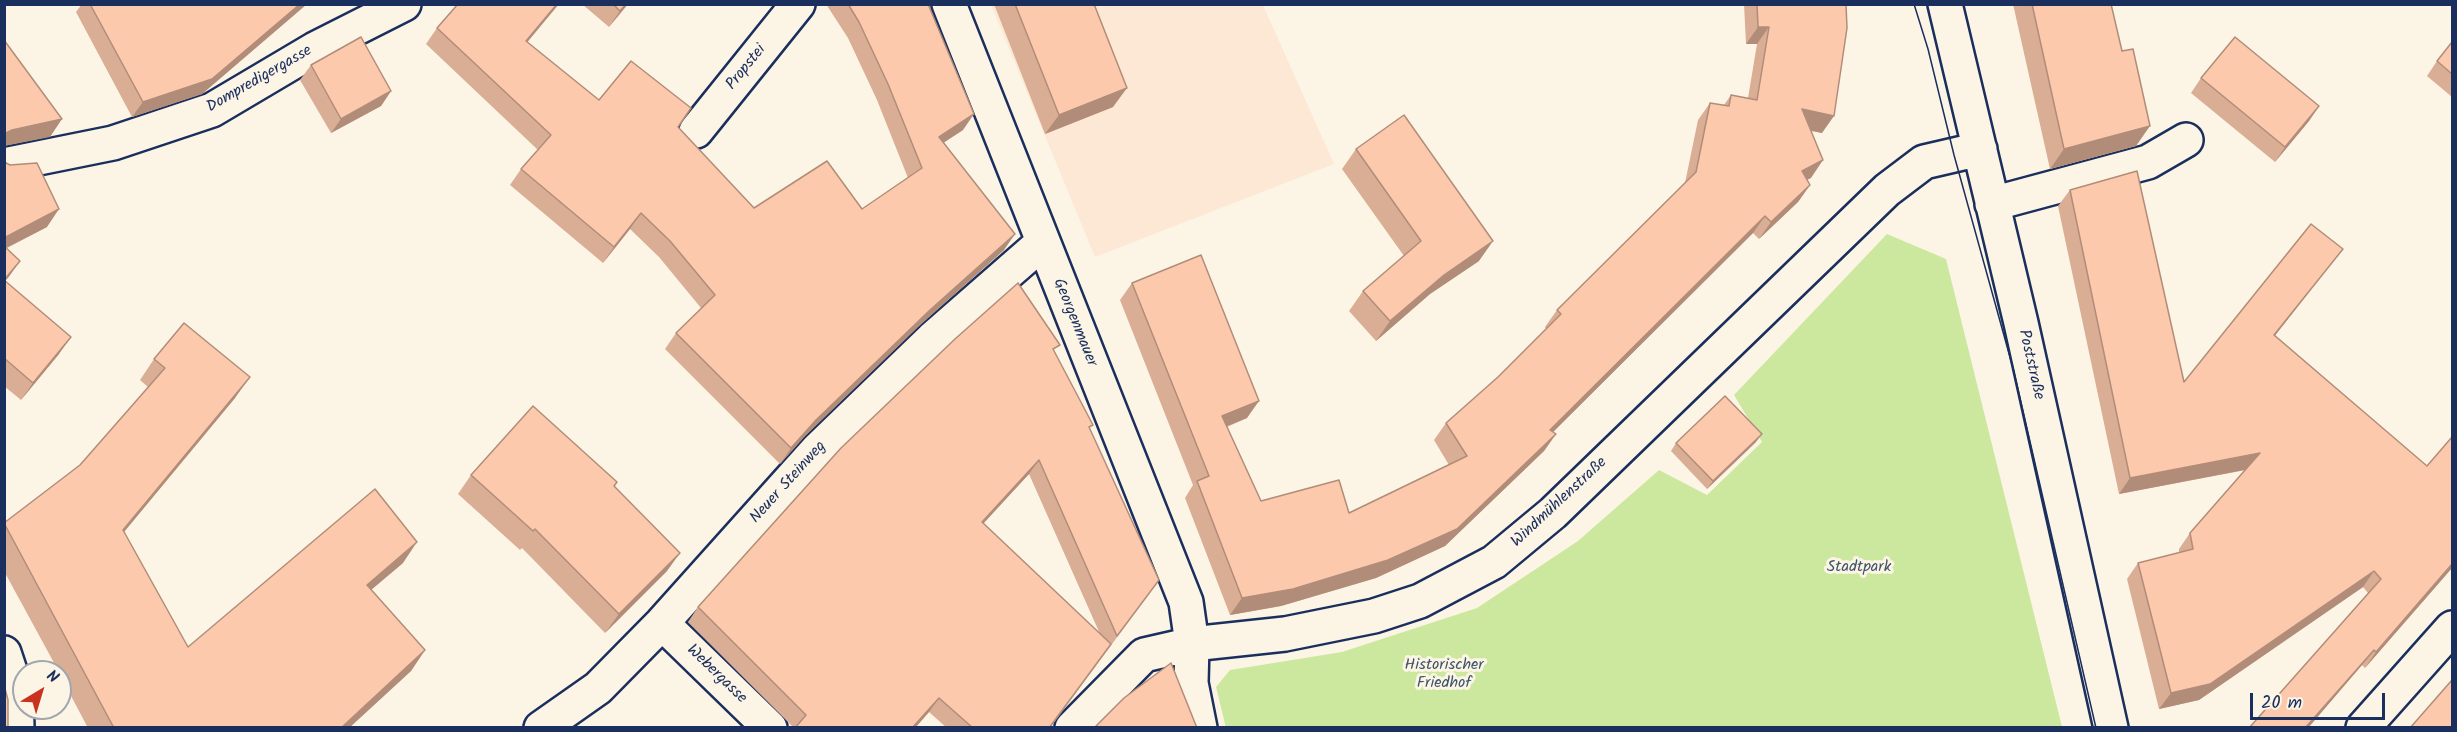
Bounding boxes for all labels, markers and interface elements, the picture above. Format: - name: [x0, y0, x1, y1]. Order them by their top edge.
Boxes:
- street label: Propstei: [723, 41, 771, 95]
- street label: Dompredigergasse: [204, 42, 316, 118]
- street label: Georgenmauer: [1048, 276, 1100, 370]
- street label: Poststraße: [2013, 328, 2047, 402]
- street label: Neuer Steinweg: [747, 438, 831, 528]
- street label: Windmühlenstraße: [1508, 454, 1612, 552]
- park label: Stadtpark: [1827, 558, 1891, 578]
- street label: Webergasse: [682, 642, 750, 708]
- park label: Historischer Friedhof: [1405, 656, 1483, 694]
- north arrow: [12, 660, 72, 720]
- text: N: [40, 664, 64, 690]
- scale bar: [2253, 681, 2388, 719]
- text: 20 m: [2261, 689, 2302, 718]

